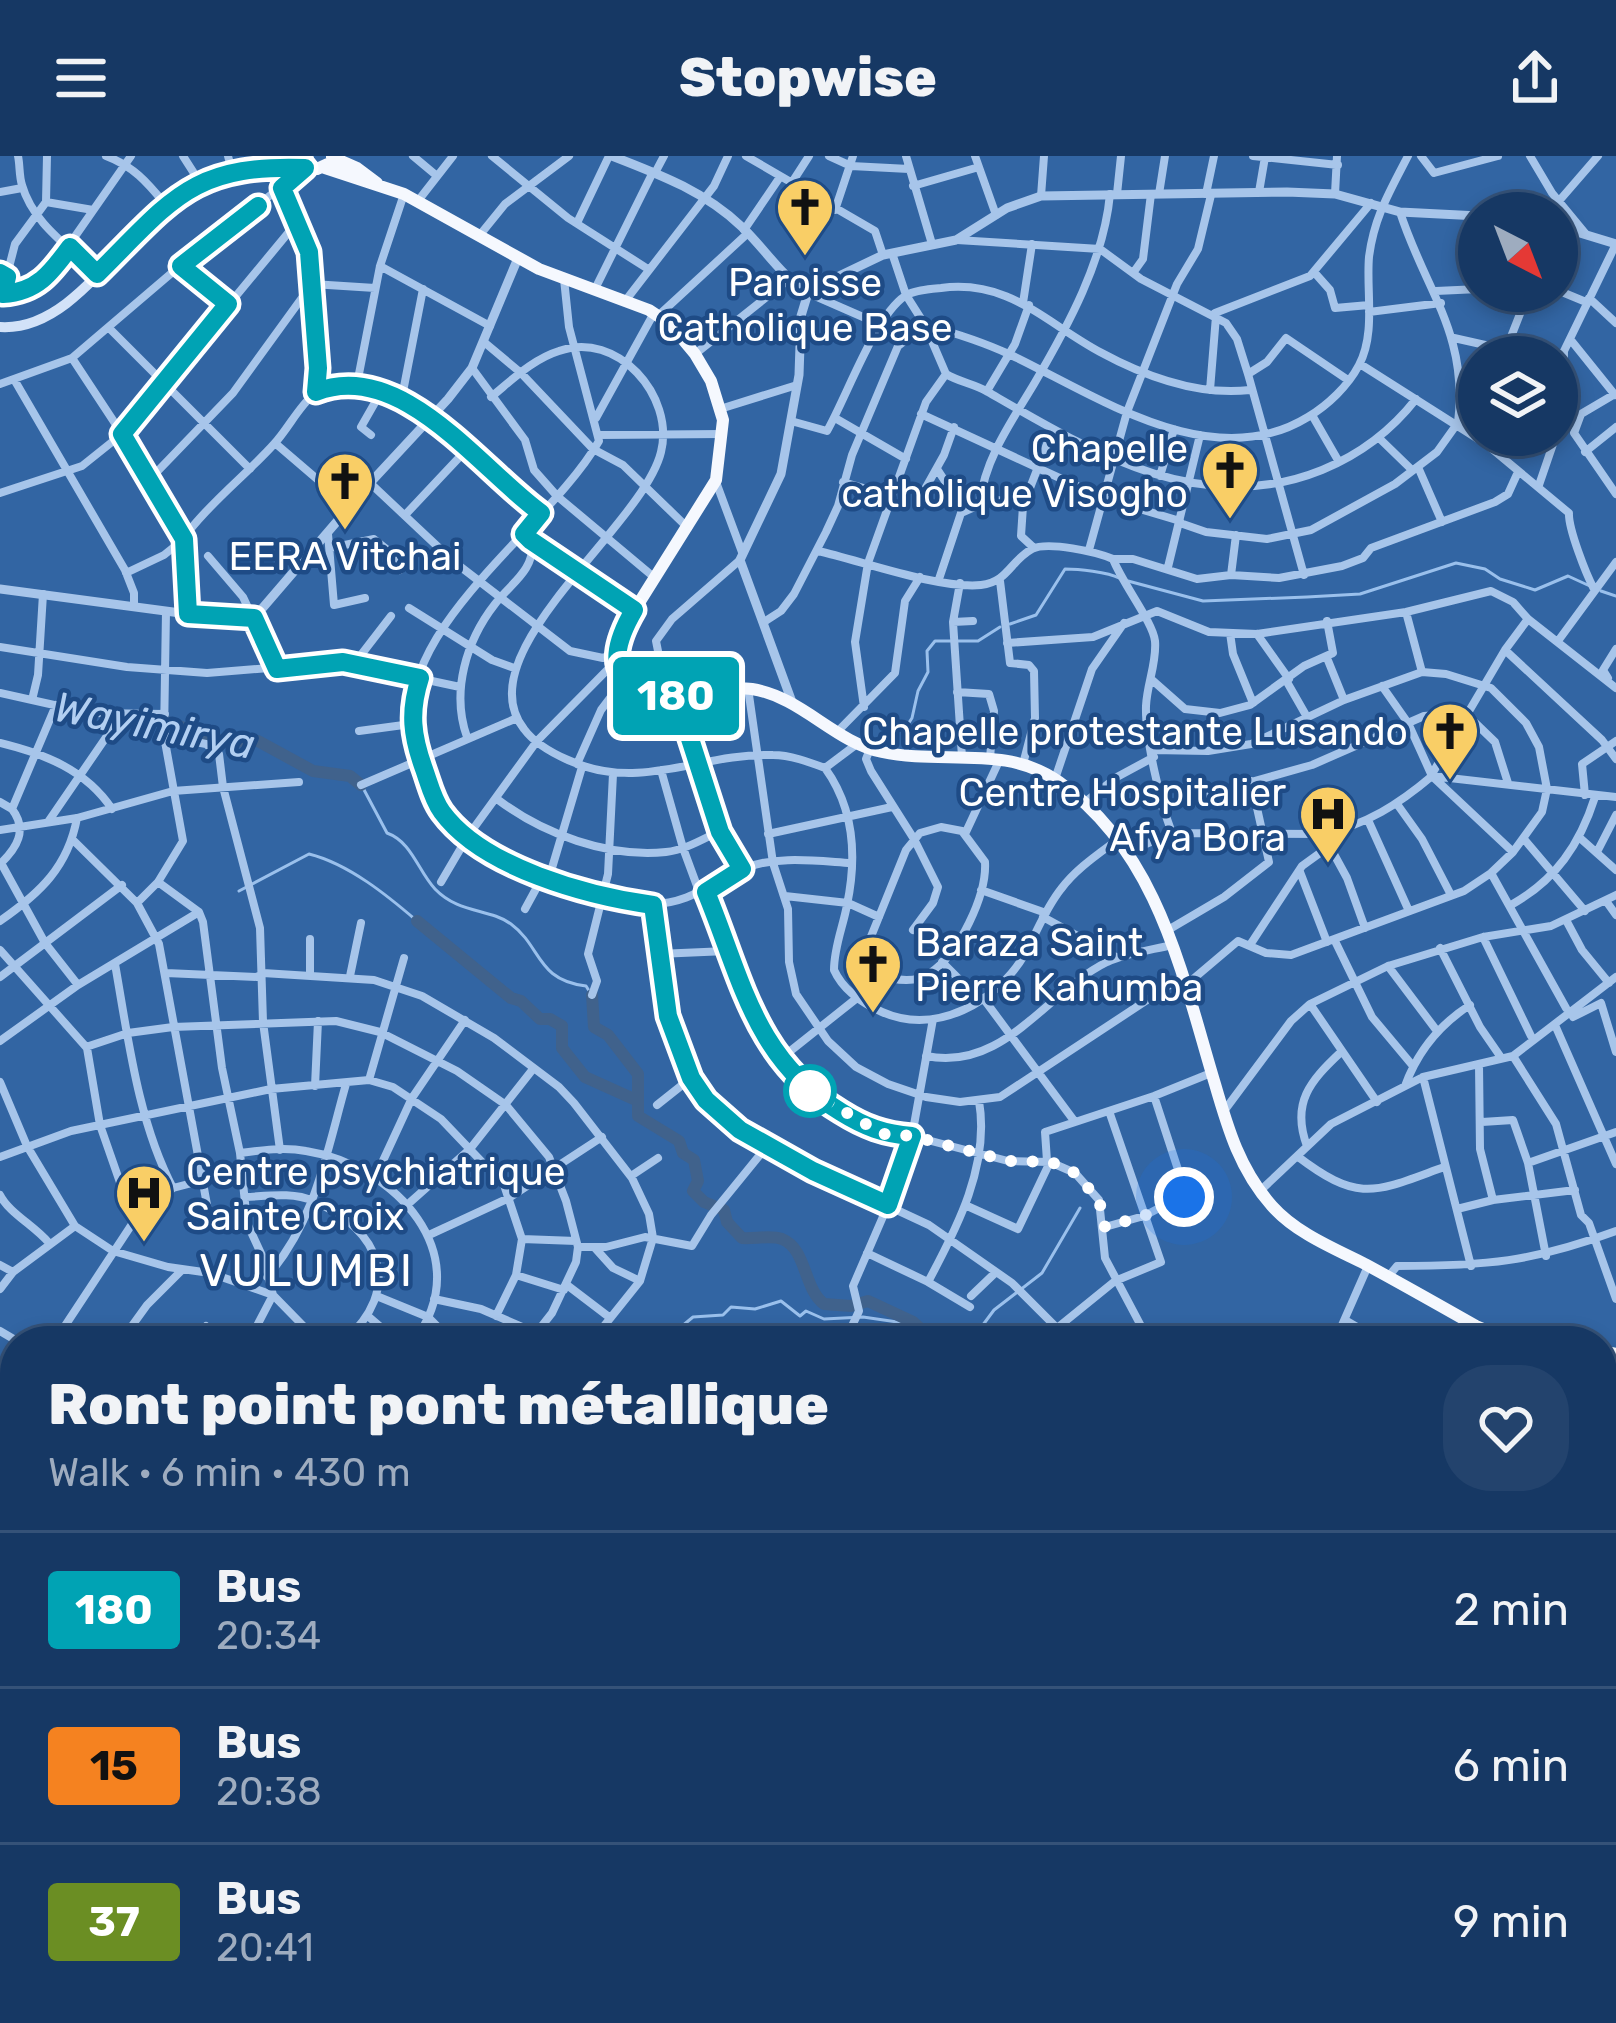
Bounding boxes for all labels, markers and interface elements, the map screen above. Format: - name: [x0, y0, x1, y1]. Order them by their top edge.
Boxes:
- icon: menu: [48, 45, 114, 111]
- icon: share: [1502, 45, 1568, 111]
- text: Stopwise: [679, 46, 937, 110]
- church icon: Paroisse Catholique Base: [774, 176, 836, 258]
- north arrow: [1458, 192, 1578, 312]
- map controls: [1458, 192, 1578, 456]
- place label: Paroisse Catholique Base: [657, 260, 953, 351]
- button: layers: [1458, 336, 1578, 456]
- place label: Chapelle catholique Visogho: [841, 426, 1188, 517]
- church icon: Chapelle catholique Visogho: [1199, 439, 1261, 521]
- church icon: EERA Vitchai: [314, 450, 376, 532]
- place label: EERA Vitchai: [229, 534, 461, 580]
- line badge: 180: [607, 657, 745, 735]
- text: 180: [637, 671, 715, 721]
- water label: Wayimirya: [50, 682, 259, 770]
- church icon: Chapelle protestante Lusando: [1419, 700, 1481, 782]
- place label: Chapelle protestante Lusando: [862, 709, 1408, 755]
- place label: Centre Hospitalier Afya Bora: [959, 770, 1286, 861]
- hospital icon: Centre Hospitalier Afya Bora: [1297, 783, 1359, 865]
- place label: Baraza Saint Pierre Kahumba: [915, 920, 1203, 1011]
- church icon: Baraza Saint Pierre Kahumba: [842, 933, 904, 1015]
- unlabelled marker: [785, 1066, 835, 1116]
- place label: Centre psychiatrique Sainte Croix: [186, 1149, 566, 1240]
- hospital icon: Centre psychiatrique Sainte Croix: [113, 1162, 175, 1244]
- your location: [1154, 1167, 1214, 1227]
- district label: VULUMBI: [199, 1244, 415, 1297]
- button: heart: [1443, 1365, 1569, 1491]
- text: Ront point pont métallique: [48, 1371, 829, 1438]
- text: Walk · 6 min · 430 m: [48, 1450, 411, 1496]
- text: Bus: [216, 1560, 301, 1613]
- text: 2 min: [1453, 1583, 1569, 1636]
- text: 180: [75, 1585, 153, 1635]
- text: 20:34: [216, 1613, 321, 1659]
- text: Bus: [216, 1716, 301, 1769]
- text: 6 min: [1453, 1739, 1569, 1792]
- text: 15: [90, 1741, 138, 1791]
- text: 20:38: [216, 1769, 322, 1815]
- text: Bus: [216, 1872, 301, 1925]
- text: 9 min: [1453, 1895, 1569, 1948]
- text: 37: [88, 1897, 140, 1947]
- text: 20:41: [216, 1925, 314, 1971]

